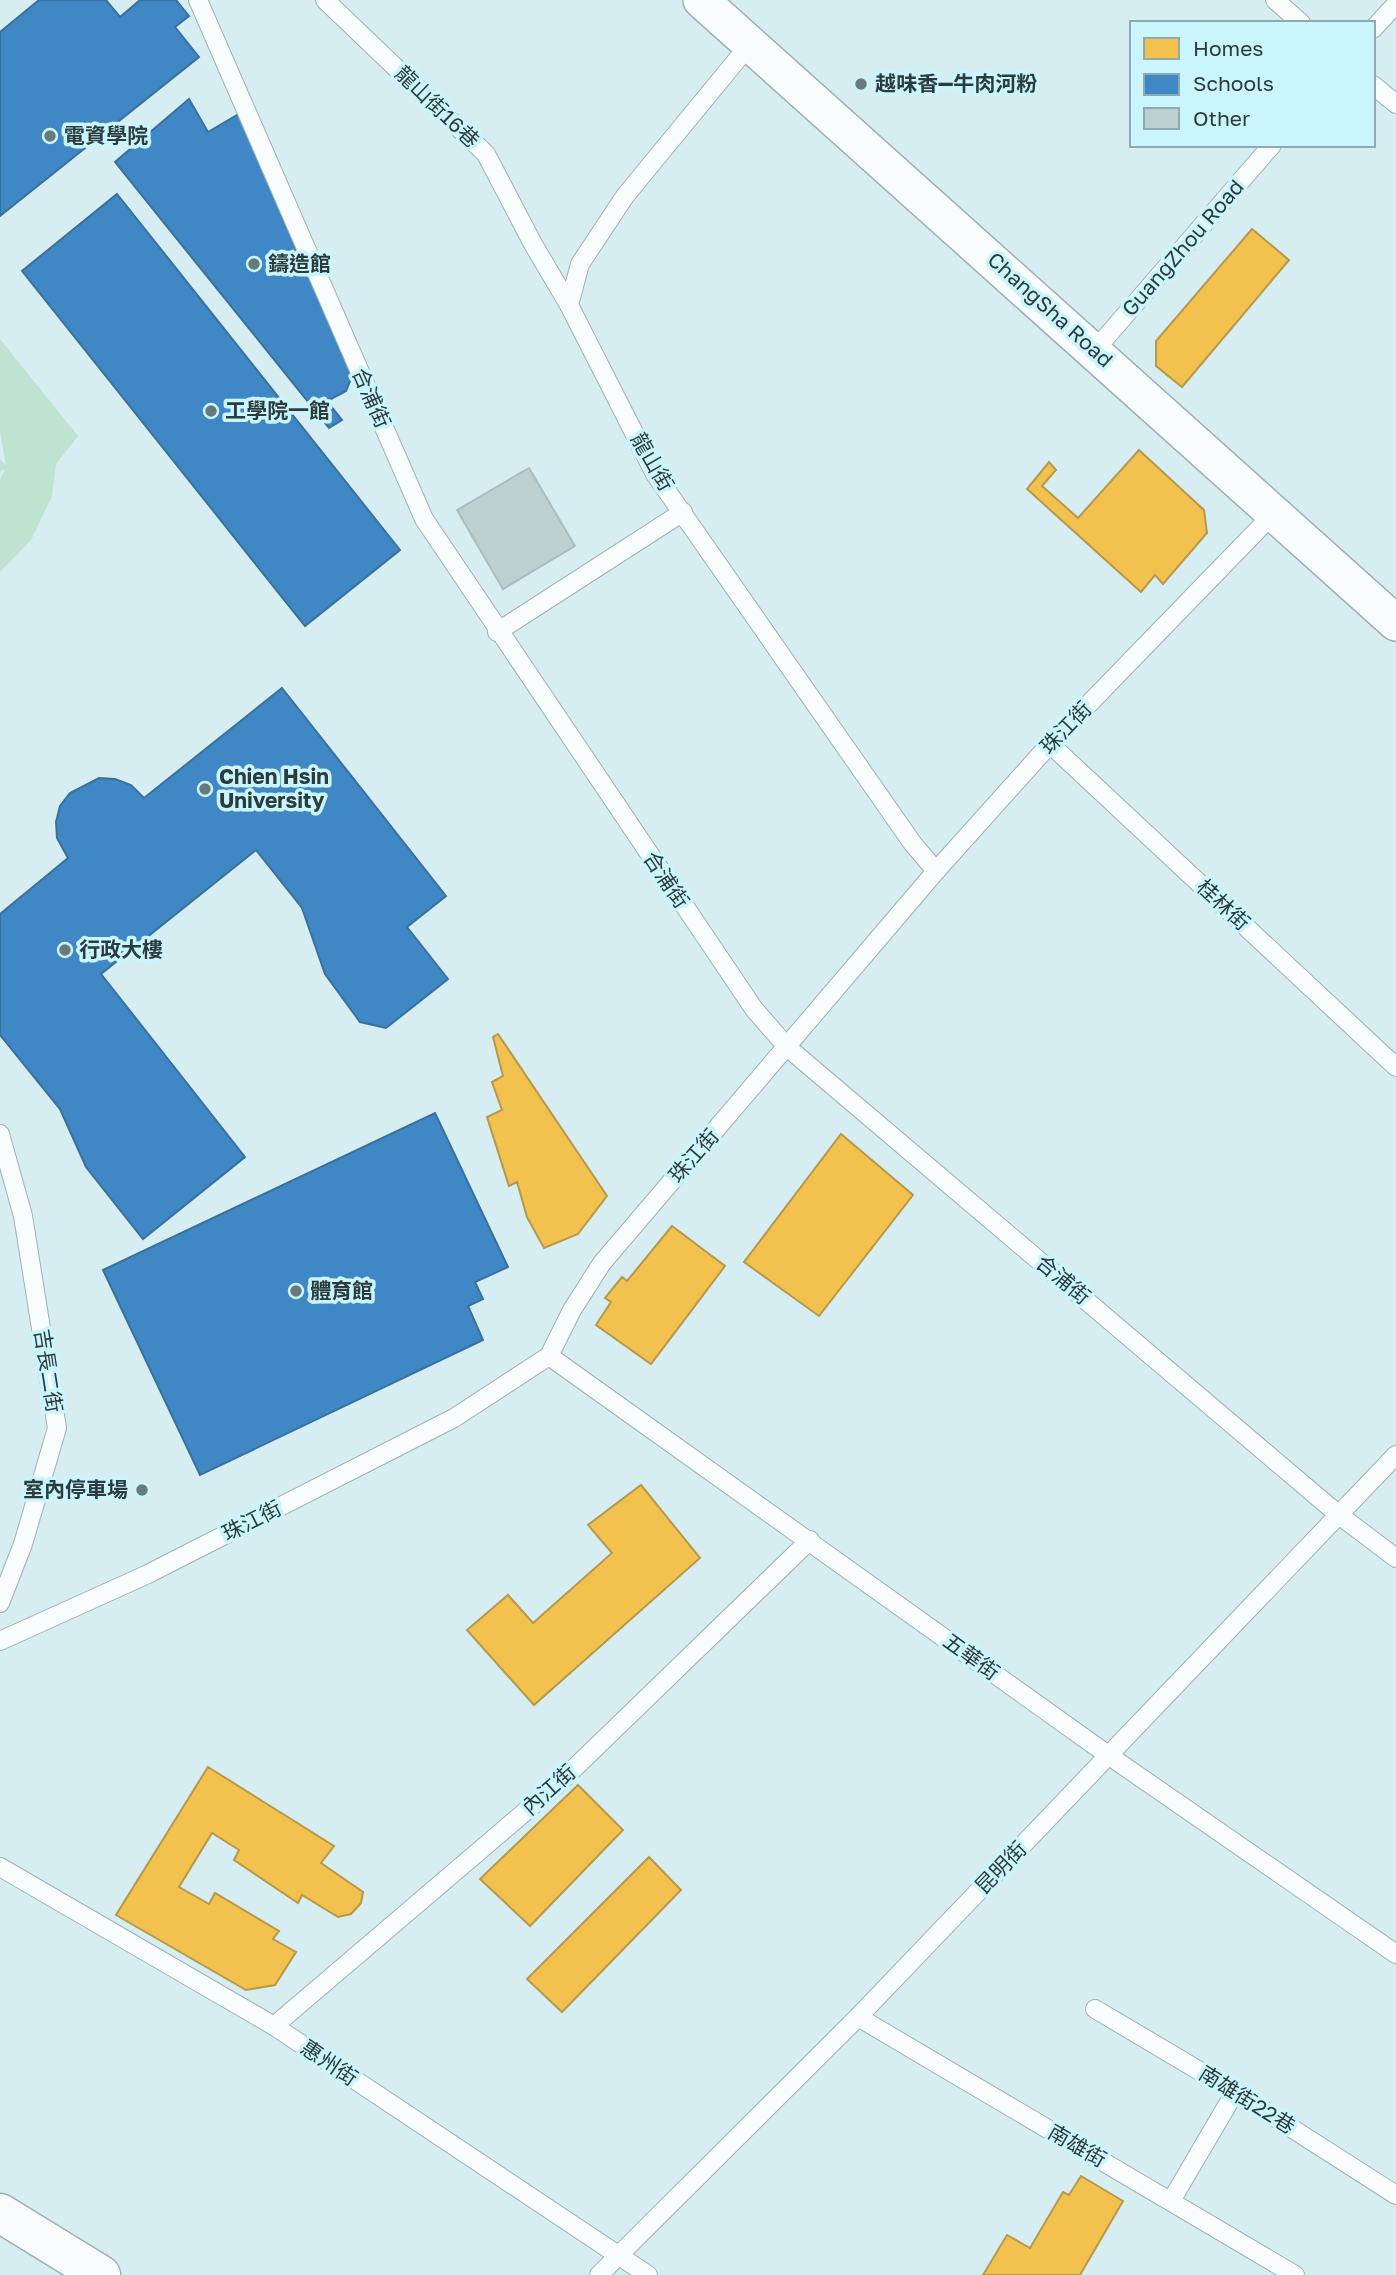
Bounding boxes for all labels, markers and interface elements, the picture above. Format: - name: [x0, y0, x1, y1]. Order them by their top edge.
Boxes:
- legend: [1130, 21, 1375, 147]
- text: Homes: [1193, 35, 1263, 61]
- street label: 龍山街16巷: [390, 60, 485, 153]
- place label: 越味香—牛肉河粉: [875, 70, 1037, 96]
- text: Schools: [1193, 70, 1274, 96]
- marker: 越味香—牛肉河粉: [853, 76, 869, 92]
- text: Other: [1193, 105, 1250, 131]
- place label: 電資學院: [64, 122, 148, 148]
- marker: 電資學院: [42, 128, 58, 144]
- street label: GuangZhou Road: [1116, 174, 1249, 321]
- street label: ChangSha Road: [983, 246, 1119, 372]
- place label: 鑄造館: [268, 250, 331, 276]
- marker: 鑄造館: [246, 256, 262, 272]
- street label: 合浦街: [347, 364, 397, 432]
- place label: 工學院一館: [225, 397, 330, 423]
- marker: 工學院一館: [203, 403, 219, 419]
- street label: 龍山街: [626, 428, 680, 495]
- street label: 珠江街: [1034, 696, 1097, 759]
- place label: Chien Hsin University: [219, 763, 329, 813]
- marker: Chien Hsin University: [197, 781, 213, 797]
- street label: 合浦街: [638, 846, 695, 913]
- street label: 桂林街: [1192, 873, 1256, 935]
- place label: 行政大樓: [79, 936, 163, 962]
- marker: 行政大樓: [57, 942, 73, 958]
- street label: 珠江街: [663, 1123, 724, 1188]
- street label: 合浦街: [1031, 1249, 1096, 1309]
- place label: 體育館: [310, 1277, 373, 1303]
- marker: 體育館: [288, 1283, 304, 1299]
- street label: 吉長二街: [30, 1327, 68, 1414]
- place label: 室內停車場: [23, 1476, 128, 1502]
- marker: 室內停車場: [134, 1482, 150, 1498]
- street label: 珠江街: [218, 1494, 286, 1546]
- street label: 五華街: [938, 1627, 1005, 1685]
- street label: 內江街: [516, 1759, 580, 1820]
- street label: 昆明街: [969, 1836, 1032, 1899]
- street label: 惠州街: [296, 2034, 363, 2091]
- street label: 南雄街22巷: [1195, 2059, 1300, 2139]
- street label: 南雄街: [1044, 2118, 1111, 2172]

